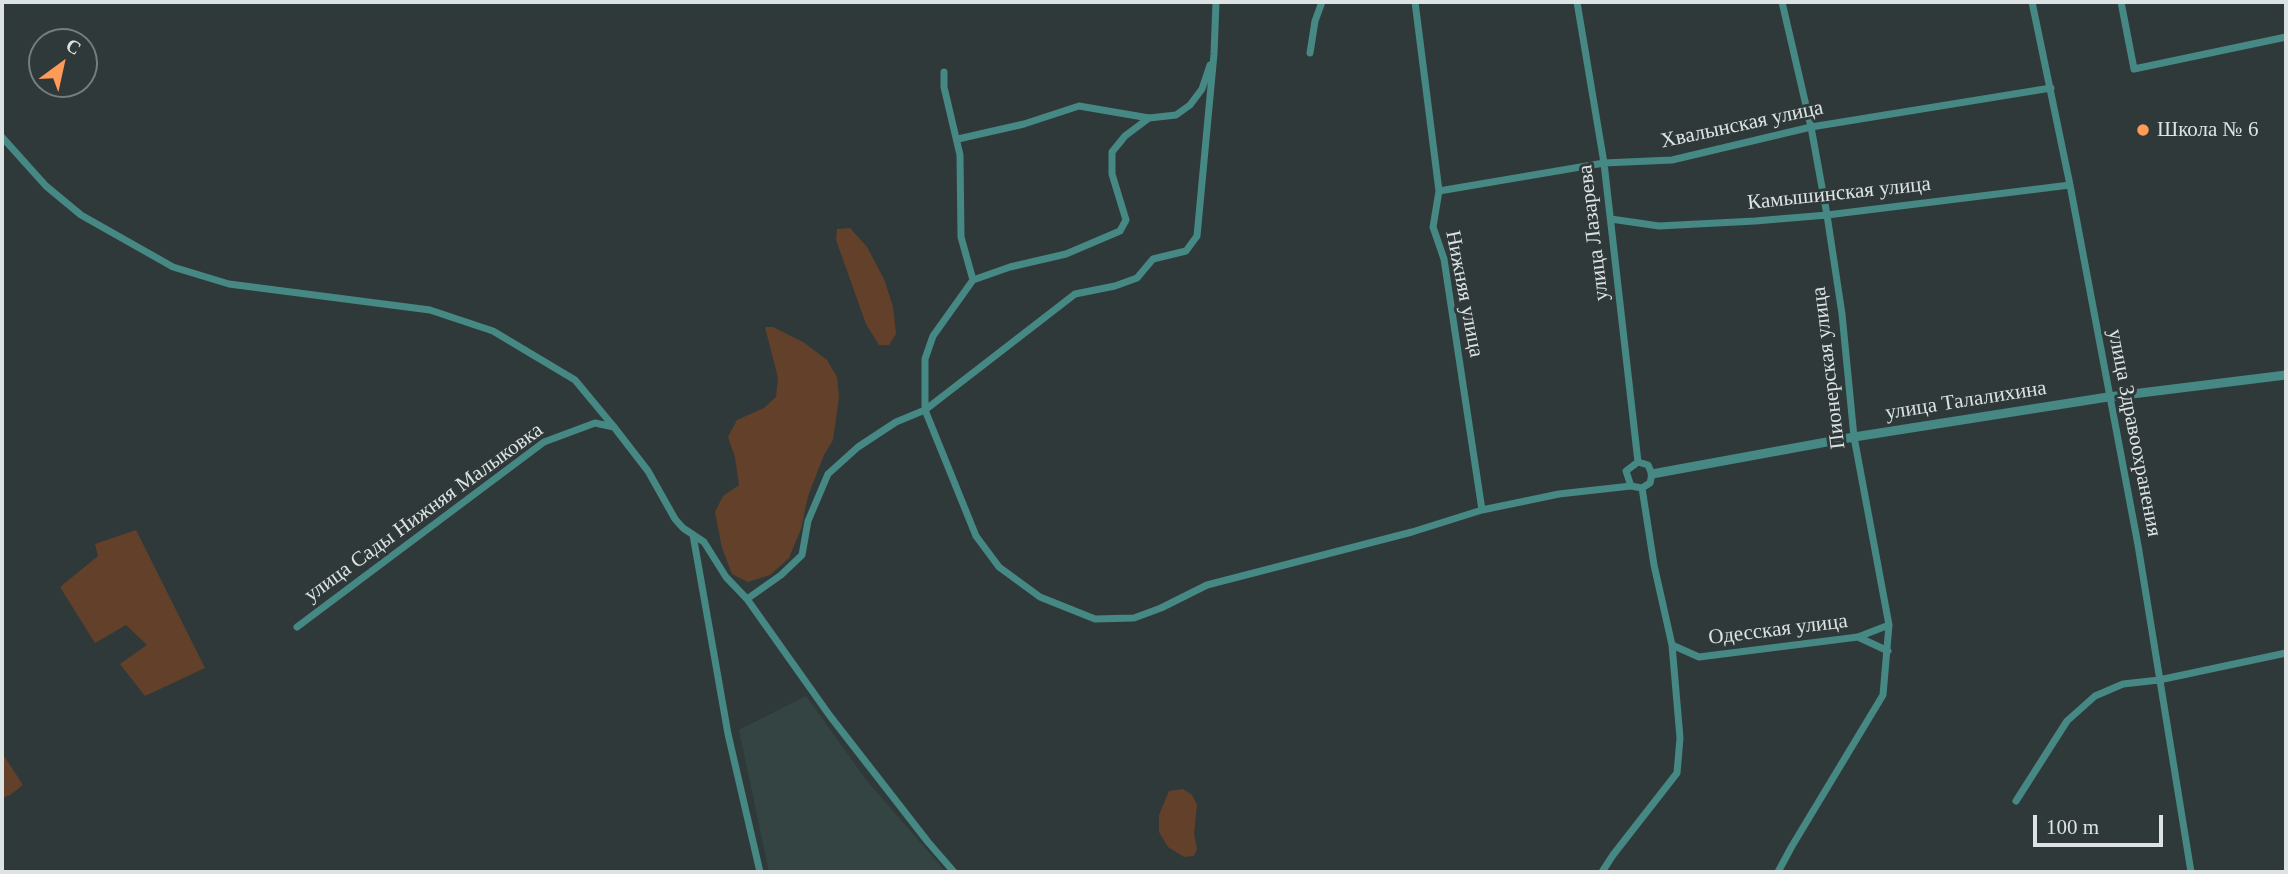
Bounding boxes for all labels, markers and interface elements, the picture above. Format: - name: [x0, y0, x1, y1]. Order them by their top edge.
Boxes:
- north arrow: [28, 28, 98, 98]
- text: С: [62, 34, 85, 59]
- street label: Хвалынская улица: [1658, 95, 1826, 155]
- place label: Школа № 6: [2157, 117, 2258, 143]
- marker: Школа № 6: [2135, 122, 2151, 138]
- street label: улица Лазарева: [1573, 163, 1615, 303]
- street label: Камышинская улица: [1746, 172, 1932, 216]
- street label: Нижняя улица: [1439, 228, 1489, 360]
- street label: Пионерская улица: [1807, 285, 1851, 451]
- street label: улица Здравоохранения: [2102, 327, 2166, 539]
- street label: улица Талалихина: [1884, 376, 2048, 426]
- street label: улица Сады Нижняя Малыковка: [300, 418, 548, 608]
- street label: Одесская улица: [1707, 609, 1849, 651]
- scale bar: [2036, 800, 2166, 844]
- text: 100 m: [2046, 815, 2099, 839]

